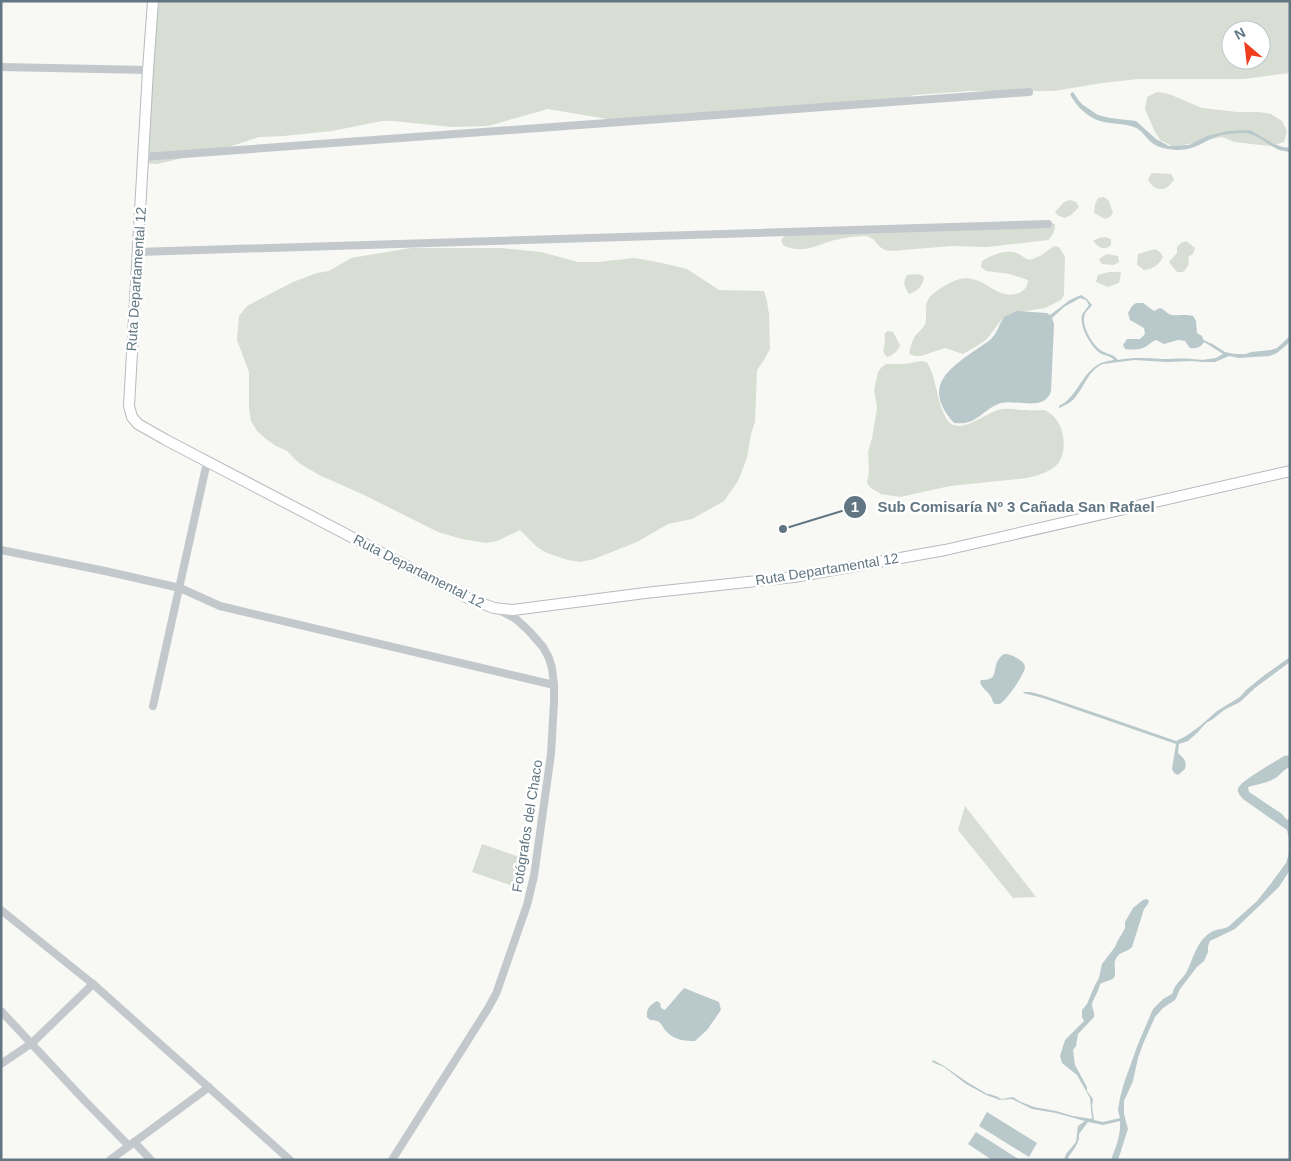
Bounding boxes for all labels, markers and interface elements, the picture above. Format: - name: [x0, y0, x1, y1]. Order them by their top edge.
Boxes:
- north arrow: [1221, 20, 1271, 70]
- text: N: [1232, 24, 1248, 43]
- street label: Ruta Departamental 12: [123, 206, 149, 352]
- callout: Sub Comisaría Nº 3 Cañada San Rafael: [843, 492, 1165, 522]
- text: 1: [851, 498, 859, 515]
- text: Sub Comisaría Nº 3 Cañada San Rafael: [877, 498, 1155, 515]
- street label: Ruta Departamental 12: [351, 531, 487, 611]
- street label: Ruta Departamental 12: [754, 550, 900, 588]
- street label: Fotógrafos del Chaco: [509, 758, 545, 893]

